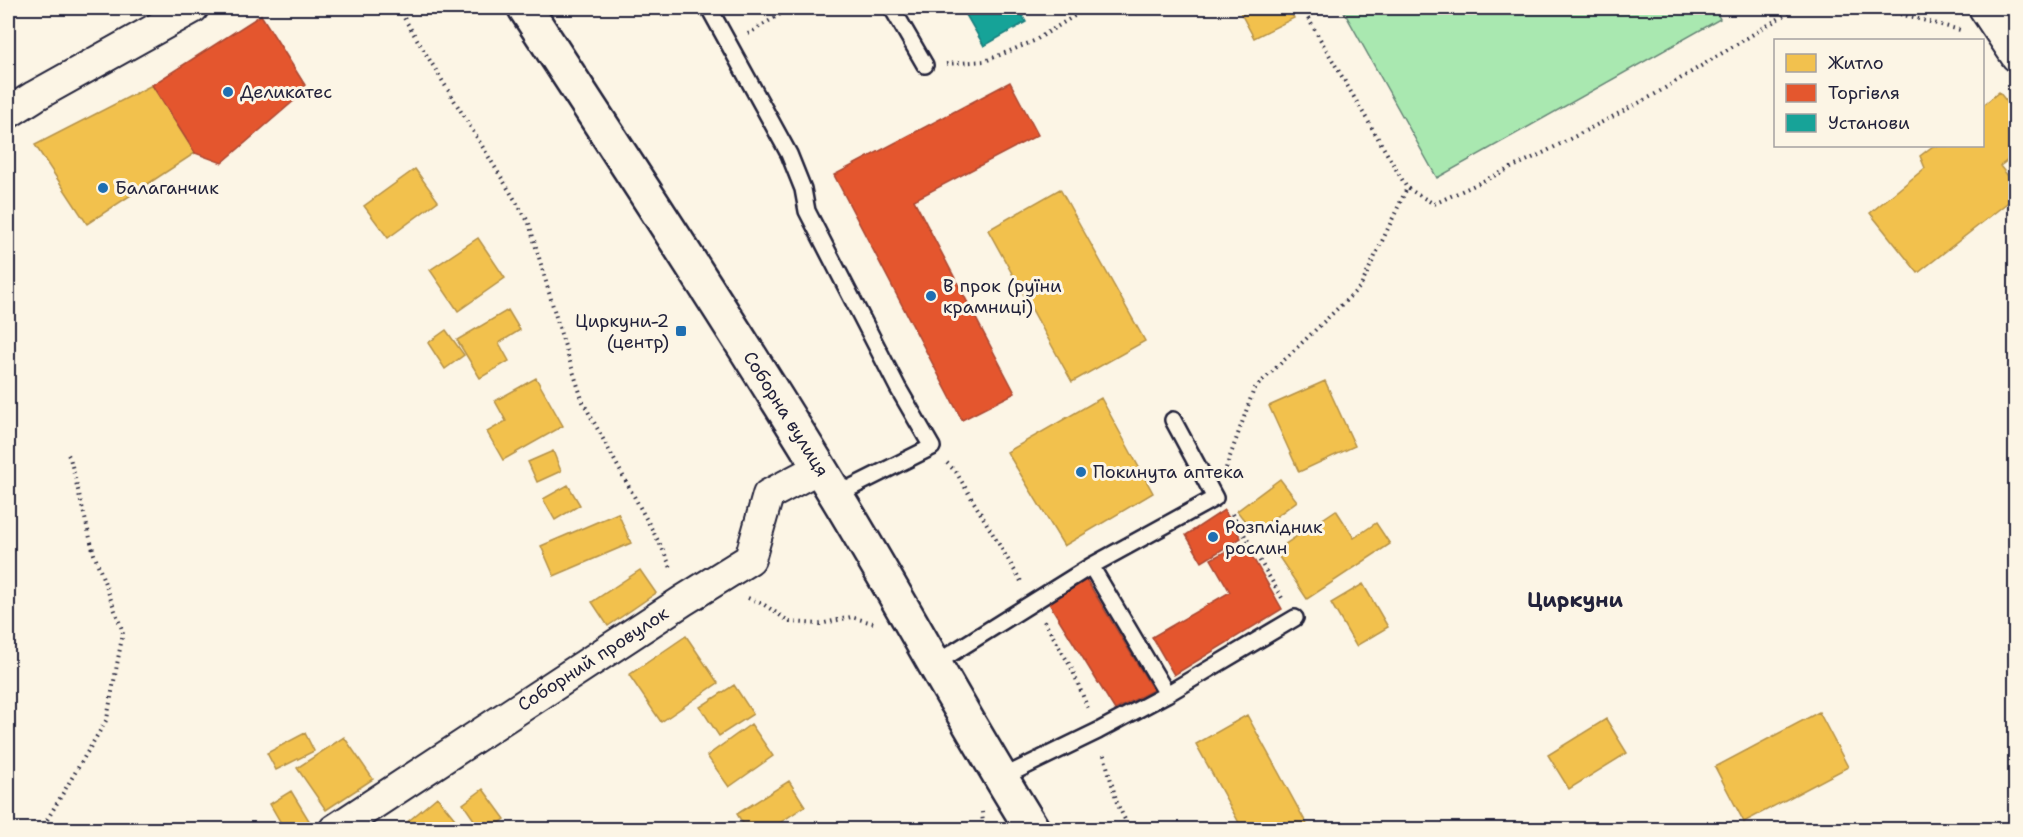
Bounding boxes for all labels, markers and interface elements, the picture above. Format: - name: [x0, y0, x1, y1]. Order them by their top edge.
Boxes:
- legend: [1774, 39, 1984, 147]
- text: Житло: [1828, 51, 1884, 75]
- place label: Деликатес: [240, 80, 332, 104]
- text: Торгівля: [1828, 81, 1900, 105]
- marker: Деликатес: [221, 85, 235, 99]
- text: Установи: [1828, 111, 1910, 135]
- place label: Балаганчик: [115, 176, 219, 200]
- marker: Балаганчик: [96, 181, 110, 195]
- place label: В прок (руїни крамниці): [943, 274, 1062, 319]
- marker: В прок (руїни крамниці): [924, 289, 938, 303]
- place label: Циркуни-2 (центр): [575, 309, 669, 354]
- marker: Циркуни-2 (центр): [674, 324, 688, 338]
- street label: Соборна вулиця: [738, 347, 834, 481]
- place label: Покинута аптека: [1093, 460, 1244, 484]
- marker: Покинута аптека: [1074, 465, 1088, 479]
- place label: Розплідник рослин: [1225, 515, 1323, 560]
- marker: Розплідник рослин: [1206, 530, 1220, 544]
- district label: Циркуни: [1527, 586, 1623, 614]
- street label: Соборний провулок: [513, 601, 673, 717]

